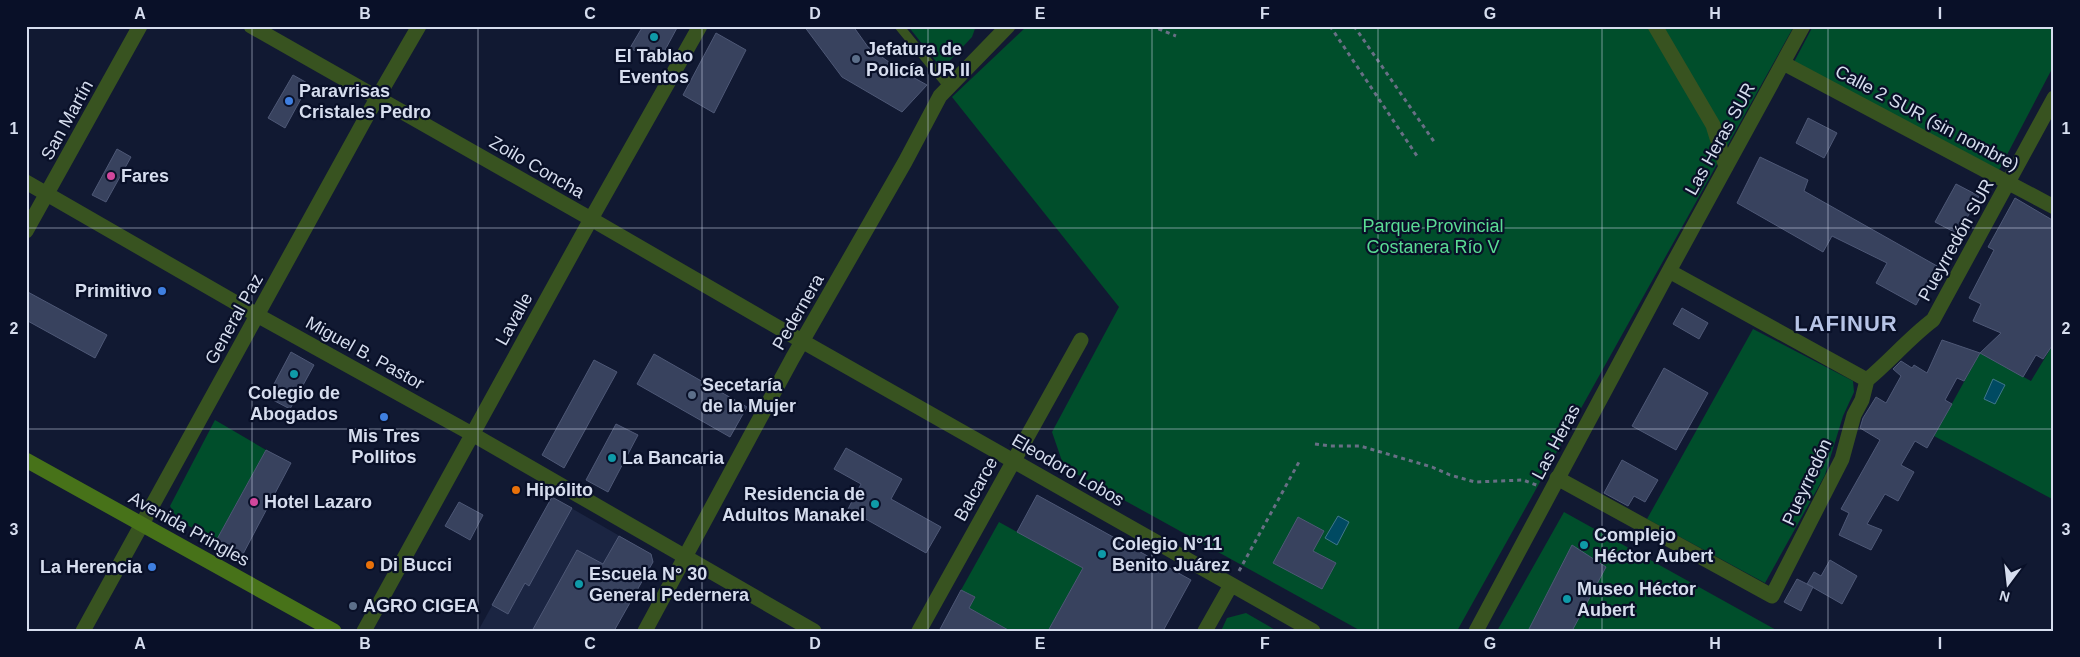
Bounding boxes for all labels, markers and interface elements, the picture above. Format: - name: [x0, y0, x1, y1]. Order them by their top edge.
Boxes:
- text: A: [134, 5, 146, 22]
- text: B: [359, 5, 371, 22]
- text: C: [584, 5, 596, 22]
- text: D: [809, 5, 821, 22]
- text: E: [1035, 5, 1046, 22]
- text: F: [1260, 5, 1270, 22]
- text: G: [1484, 5, 1496, 22]
- text: H: [1709, 5, 1721, 22]
- text: I: [1938, 5, 1942, 22]
- marker: El Tablao Eventos: [648, 31, 660, 43]
- place label: Jefatura de Policía UR II: [866, 39, 970, 80]
- place label: El Tablao Eventos: [615, 46, 693, 87]
- marker: Jefatura de Policía UR II: [850, 53, 862, 65]
- street label: Calle 2 SUR (sin nombre): [1832, 61, 2022, 175]
- street label: San Martín: [37, 77, 97, 163]
- street label: Las Heras SUR: [1681, 79, 1759, 199]
- place label: Paravrisas Cristales Pedro: [299, 81, 431, 122]
- marker: Paravrisas Cristales Pedro: [283, 95, 295, 107]
- text: 1: [10, 120, 19, 137]
- text: 1: [2062, 120, 2071, 137]
- street label: Zoilo Concha: [486, 132, 589, 203]
- place label: Fares: [121, 166, 169, 186]
- marker: Fares: [105, 170, 117, 182]
- street label: Pueyrredón SUR: [1914, 176, 1998, 304]
- park label: Parque Provincial Costanera Río V: [1362, 216, 1504, 257]
- street label: General Paz: [201, 270, 267, 368]
- street label: Pedernera: [768, 270, 828, 353]
- place label: Primitivo: [75, 281, 152, 301]
- marker: Primitivo: [156, 285, 168, 297]
- street label: Lavalle: [491, 289, 537, 349]
- district label: LAFINUR: [1794, 311, 1898, 336]
- street label: Miguel B. Pastor: [302, 312, 428, 394]
- text: 2: [10, 320, 19, 337]
- text: 2: [2062, 320, 2071, 337]
- marker: Colegio de Abogados: [288, 368, 300, 380]
- place label: Secetaría de la Mujer: [702, 375, 796, 416]
- place label: Colegio de Abogados: [248, 383, 340, 424]
- marker: Secetaría de la Mujer: [686, 389, 698, 401]
- street label: Las Heras: [1528, 401, 1584, 483]
- marker: Mis Tres Pollitos: [378, 411, 390, 423]
- place label: Mis Tres Pollitos: [348, 426, 420, 467]
- street label: Eleodoro Lobos: [1008, 430, 1128, 510]
- street label: Pueyrredón: [1778, 436, 1836, 528]
- place label: La Bancaria: [622, 448, 725, 468]
- marker: La Bancaria: [606, 452, 618, 464]
- street label: Balcarce: [950, 454, 1002, 524]
- place label: Hipólito: [526, 480, 593, 500]
- marker: Hipólito: [510, 484, 522, 496]
- place label: Residencia de Adultos Manakel: [722, 484, 865, 525]
- street label: Avenida Pringles: [125, 488, 253, 570]
- place label: Hotel Lazaro: [264, 492, 372, 512]
- marker: Hotel Lazaro: [248, 496, 260, 508]
- marker: Residencia de Adultos Manakel: [869, 498, 881, 510]
- text: 3: [10, 521, 19, 538]
- text: 3: [2062, 521, 2071, 538]
- place label: Complejo Héctor Aubert: [1594, 525, 1713, 566]
- place label: Colegio N°11 Benito Juárez: [1112, 534, 1230, 575]
- marker: Complejo Héctor Aubert: [1578, 539, 1590, 551]
- marker: Colegio N°11 Benito Juárez: [1096, 548, 1108, 560]
- place label: Di Bucci: [380, 555, 452, 575]
- place label: La Herencia: [40, 557, 143, 577]
- marker: Di Bucci: [364, 559, 376, 571]
- north arrow: [1982, 560, 2032, 610]
- marker: La Herencia: [146, 561, 158, 573]
- place label: Escuela N° 30 General Pedernera: [589, 564, 750, 605]
- marker: Escuela N° 30 General Pedernera: [573, 578, 585, 590]
- place label: Museo Héctor Aubert: [1577, 579, 1696, 620]
- text: N: [1998, 588, 2012, 606]
- marker: Museo Héctor Aubert: [1561, 593, 1573, 605]
- place label: AGRO CIGEA: [363, 596, 479, 616]
- marker: AGRO CIGEA: [347, 600, 359, 612]
- text: A: [134, 635, 146, 652]
- text: B: [359, 635, 371, 652]
- text: C: [584, 635, 596, 652]
- text: D: [809, 635, 821, 652]
- text: E: [1035, 635, 1046, 652]
- text: F: [1260, 635, 1270, 652]
- text: G: [1484, 635, 1496, 652]
- text: H: [1709, 635, 1721, 652]
- text: I: [1938, 635, 1942, 652]

